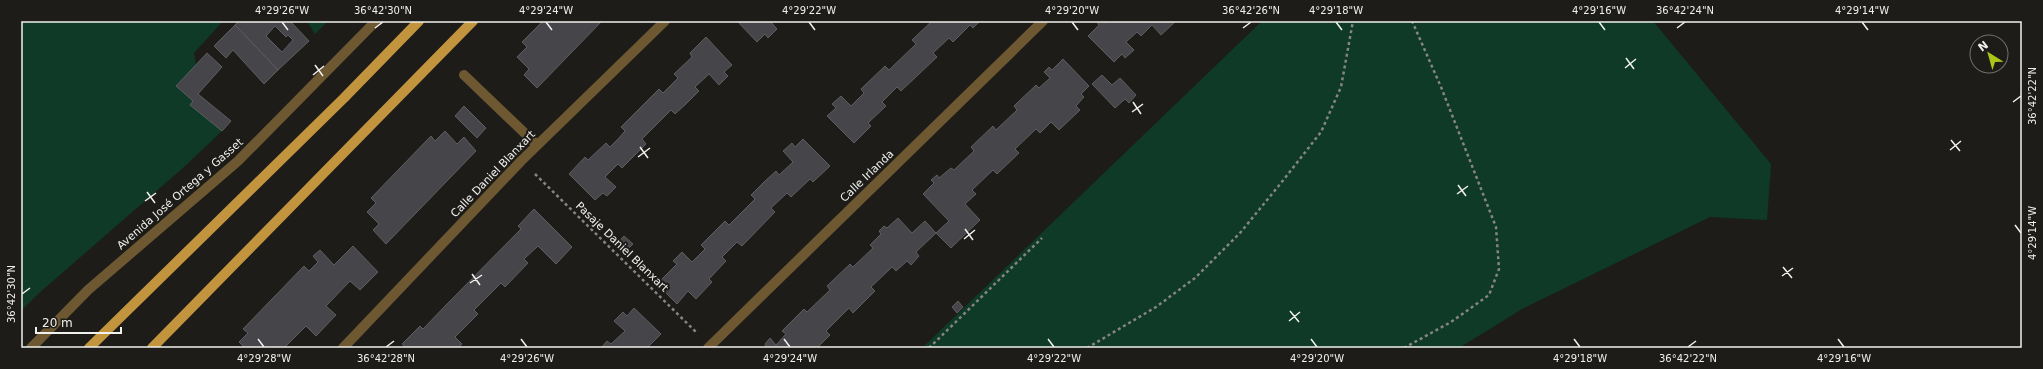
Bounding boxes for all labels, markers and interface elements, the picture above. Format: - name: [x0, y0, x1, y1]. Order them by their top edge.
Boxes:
- text: 4°29'26"W: [255, 5, 309, 16]
- text: 36°42'30"N: [354, 5, 412, 16]
- text: 4°29'24"W: [519, 5, 573, 16]
- text: 4°29'22"W: [782, 5, 836, 16]
- text: 4°29'20"W: [1045, 5, 1099, 16]
- text: 36°42'26"N: [1222, 5, 1280, 16]
- text: 4°29'18"W: [1309, 5, 1363, 16]
- text: 4°29'16"W: [1572, 5, 1626, 16]
- text: 36°42'24"N: [1656, 5, 1714, 16]
- text: 4°29'14"W: [1835, 5, 1889, 16]
- north arrow: [1969, 34, 2009, 74]
- text: N: [1976, 38, 1991, 54]
- text: 36°42'22"N: [2027, 67, 2038, 125]
- street label: Calle Daniel Blanxart: [448, 127, 538, 220]
- street label: Avenida José Ortega y Gasset: [114, 135, 246, 252]
- street label: Calle Irlanda: [838, 147, 896, 205]
- street label: Pasaje Daniel Blanxart: [573, 199, 671, 295]
- text: 4°29'14"W: [2027, 206, 2038, 260]
- text: 36°42'30"N: [6, 265, 17, 323]
- scale bar: [36, 309, 121, 335]
- text: 20 m: [42, 316, 73, 330]
- text: 4°29'28"W: [237, 353, 291, 364]
- text: 36°42'28"N: [357, 353, 415, 364]
- text: 4°29'26"W: [500, 353, 554, 364]
- text: 4°29'24"W: [763, 353, 817, 364]
- text: 4°29'22"W: [1027, 353, 1081, 364]
- text: 4°29'20"W: [1290, 353, 1344, 364]
- text: 4°29'18"W: [1553, 353, 1607, 364]
- text: 36°42'22"N: [1659, 353, 1717, 364]
- text: 4°29'16"W: [1817, 353, 1871, 364]

